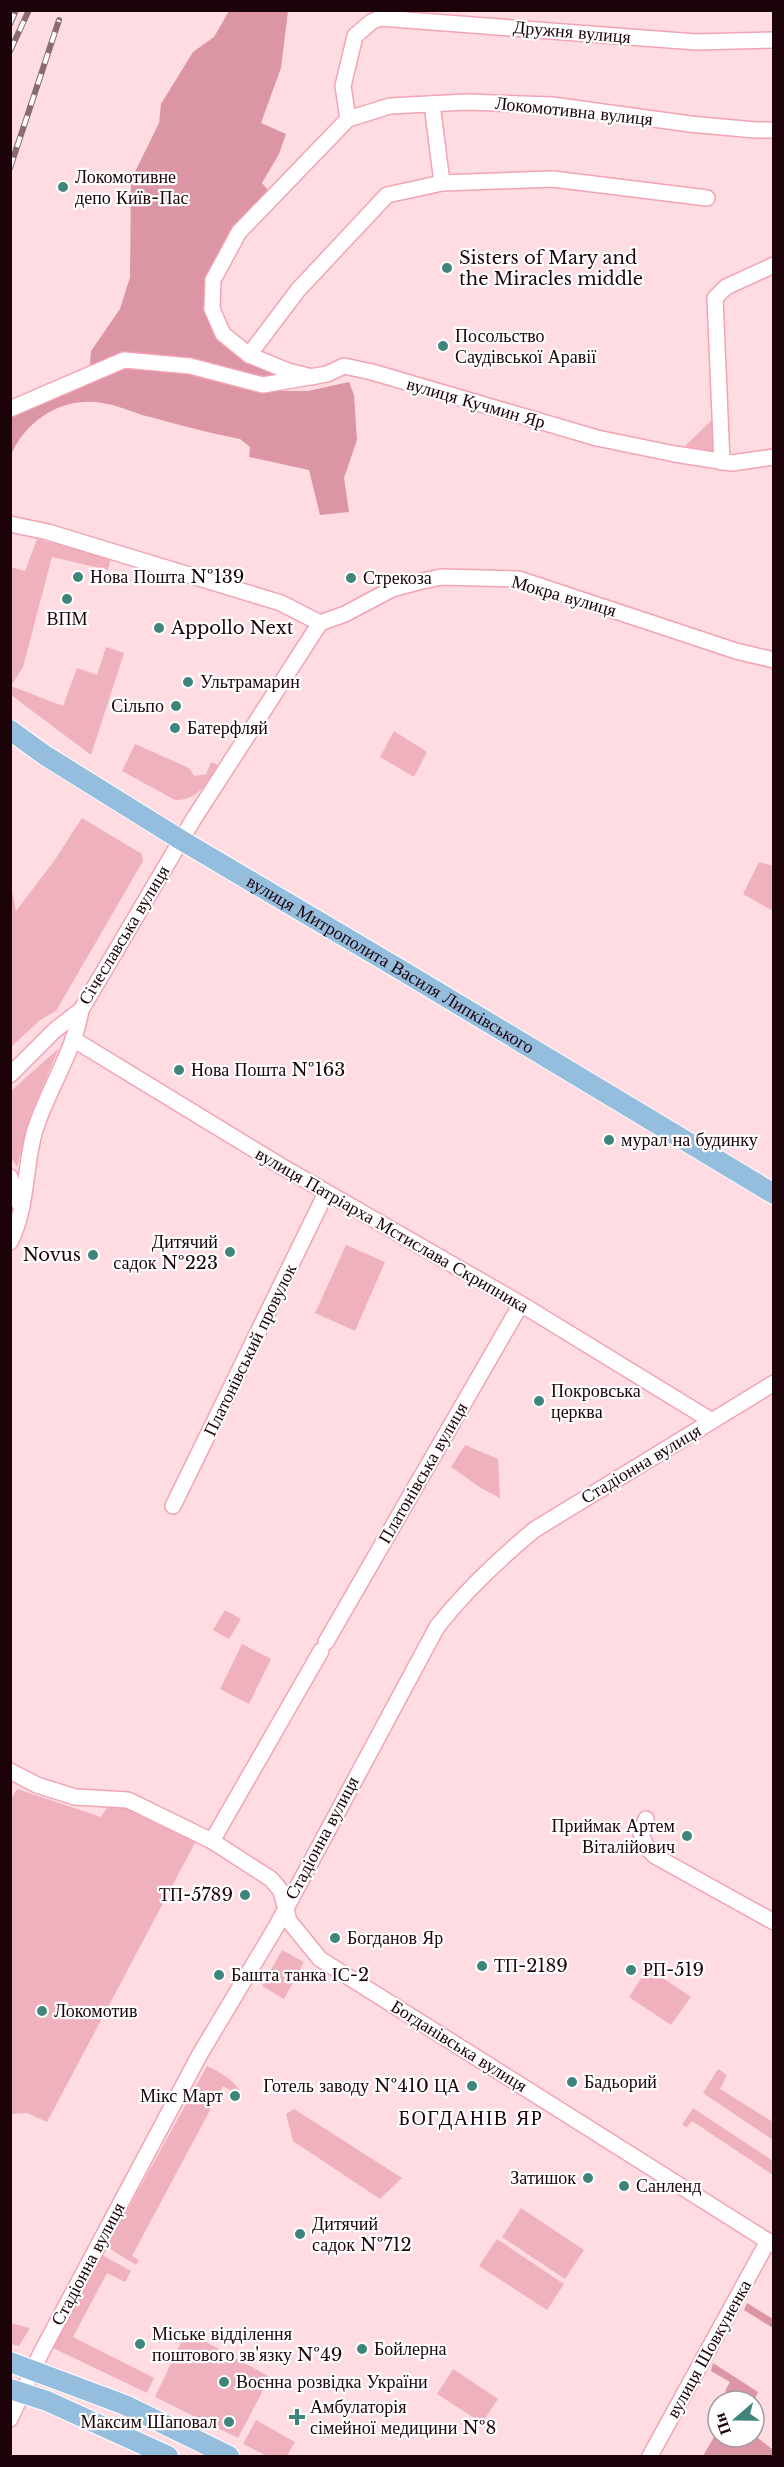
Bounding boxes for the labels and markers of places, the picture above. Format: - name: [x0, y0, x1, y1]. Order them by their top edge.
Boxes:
- place label: Локомотивне депо Київ-Пас: [75, 166, 188, 209]
- marker: Локомотивне депо Київ-Пас: [56, 180, 70, 194]
- place label: Sisters of Mary and the Miracles middle: [459, 247, 643, 290]
- marker: Sisters of Mary and the Miracles middle: [440, 261, 454, 275]
- place label: Посольство Саудівської Аравії: [455, 325, 596, 368]
- marker: Посольство Саудівської Аравії: [436, 339, 450, 353]
- place label: Нова Пошта №139: [90, 566, 244, 588]
- place label: Стрекоза: [363, 567, 432, 589]
- marker: Нова Пошта №139: [71, 570, 85, 584]
- marker: Стрекоза: [344, 571, 358, 585]
- marker: ВПМ: [60, 592, 74, 606]
- place label: ВПМ: [46, 608, 88, 630]
- place label: Appollo Next: [170, 617, 294, 639]
- marker: Appollo Next: [152, 621, 166, 635]
- place label: Ультрамарин: [200, 671, 300, 693]
- marker: Ультрамарин: [181, 675, 195, 689]
- place label: Сільпо: [111, 695, 164, 717]
- marker: Сільпо: [169, 699, 183, 713]
- place label: Батерфляй: [187, 717, 268, 739]
- marker: Батерфляй: [168, 721, 182, 735]
- place label: Нова Пошта №163: [191, 1059, 345, 1081]
- marker: Нова Пошта №163: [172, 1063, 186, 1077]
- place label: мурал на будинку: [621, 1129, 758, 1151]
- marker: мурал на будинку: [602, 1133, 616, 1147]
- place label: Дитячий садок №223: [113, 1231, 218, 1274]
- place label: Novus: [23, 1244, 81, 1266]
- marker: Дитячий садок №223: [223, 1245, 237, 1259]
- marker: Novus: [86, 1248, 100, 1262]
- place label: Покровська церква: [551, 1380, 641, 1423]
- marker: Покровська церква: [532, 1394, 546, 1408]
- place label: Приймак Артем Віталійович: [552, 1815, 675, 1858]
- marker: Приймак Артем Віталійович: [680, 1829, 694, 1843]
- place label: ТП-5789: [159, 1884, 233, 1906]
- marker: ТП-5789: [238, 1888, 252, 1902]
- place label: Богданов Яр: [347, 1927, 443, 1949]
- marker: Богданов Яр: [328, 1931, 342, 1945]
- place label: ТП-2189: [494, 1955, 568, 1977]
- marker: ТП-2189: [475, 1959, 489, 1973]
- place label: РП-519: [643, 1959, 704, 1981]
- marker: РП-519: [624, 1963, 638, 1977]
- place label: Башта танка ІС-2: [231, 1964, 369, 1986]
- marker: Башта танка ІС-2: [212, 1968, 226, 1982]
- place label: Локомотив: [54, 2000, 137, 2022]
- marker: Локомотив: [35, 2004, 49, 2018]
- place label: Бадьорий: [584, 2071, 657, 2093]
- place label: Готель заводу №410 ЦА: [263, 2075, 460, 2097]
- marker: Бадьорий: [565, 2075, 579, 2089]
- marker: Готель заводу №410 ЦА: [465, 2079, 479, 2093]
- place label: Мікс Март: [140, 2085, 223, 2107]
- marker: Мікс Март: [228, 2089, 242, 2103]
- place label: Затишок: [510, 2167, 576, 2189]
- marker: Затишок: [581, 2171, 595, 2185]
- place label: Санленд: [636, 2175, 701, 2197]
- marker: Санленд: [617, 2179, 631, 2193]
- place label: Дитячий садок №712: [312, 2213, 412, 2256]
- marker: Дитячий садок №712: [293, 2227, 307, 2241]
- place label: Міське відділення поштового зв'язку №49: [152, 2323, 342, 2366]
- marker: Міське відділення поштового зв'язку №49: [133, 2337, 147, 2351]
- place label: Бойлерна: [374, 2338, 447, 2360]
- marker: Бойлерна: [355, 2342, 369, 2356]
- place label: Воєнна розвідка України: [236, 2371, 428, 2393]
- marker: Воєнна розвідка України: [217, 2375, 231, 2389]
- place label: Амбулаторія сімейної медицини №8: [310, 2396, 496, 2439]
- marker: Амбулаторія сімейної медицини №8: [288, 2408, 306, 2426]
- place label: Максим Шаповал: [81, 2411, 217, 2433]
- marker: Максим Шаповал: [222, 2415, 236, 2429]

